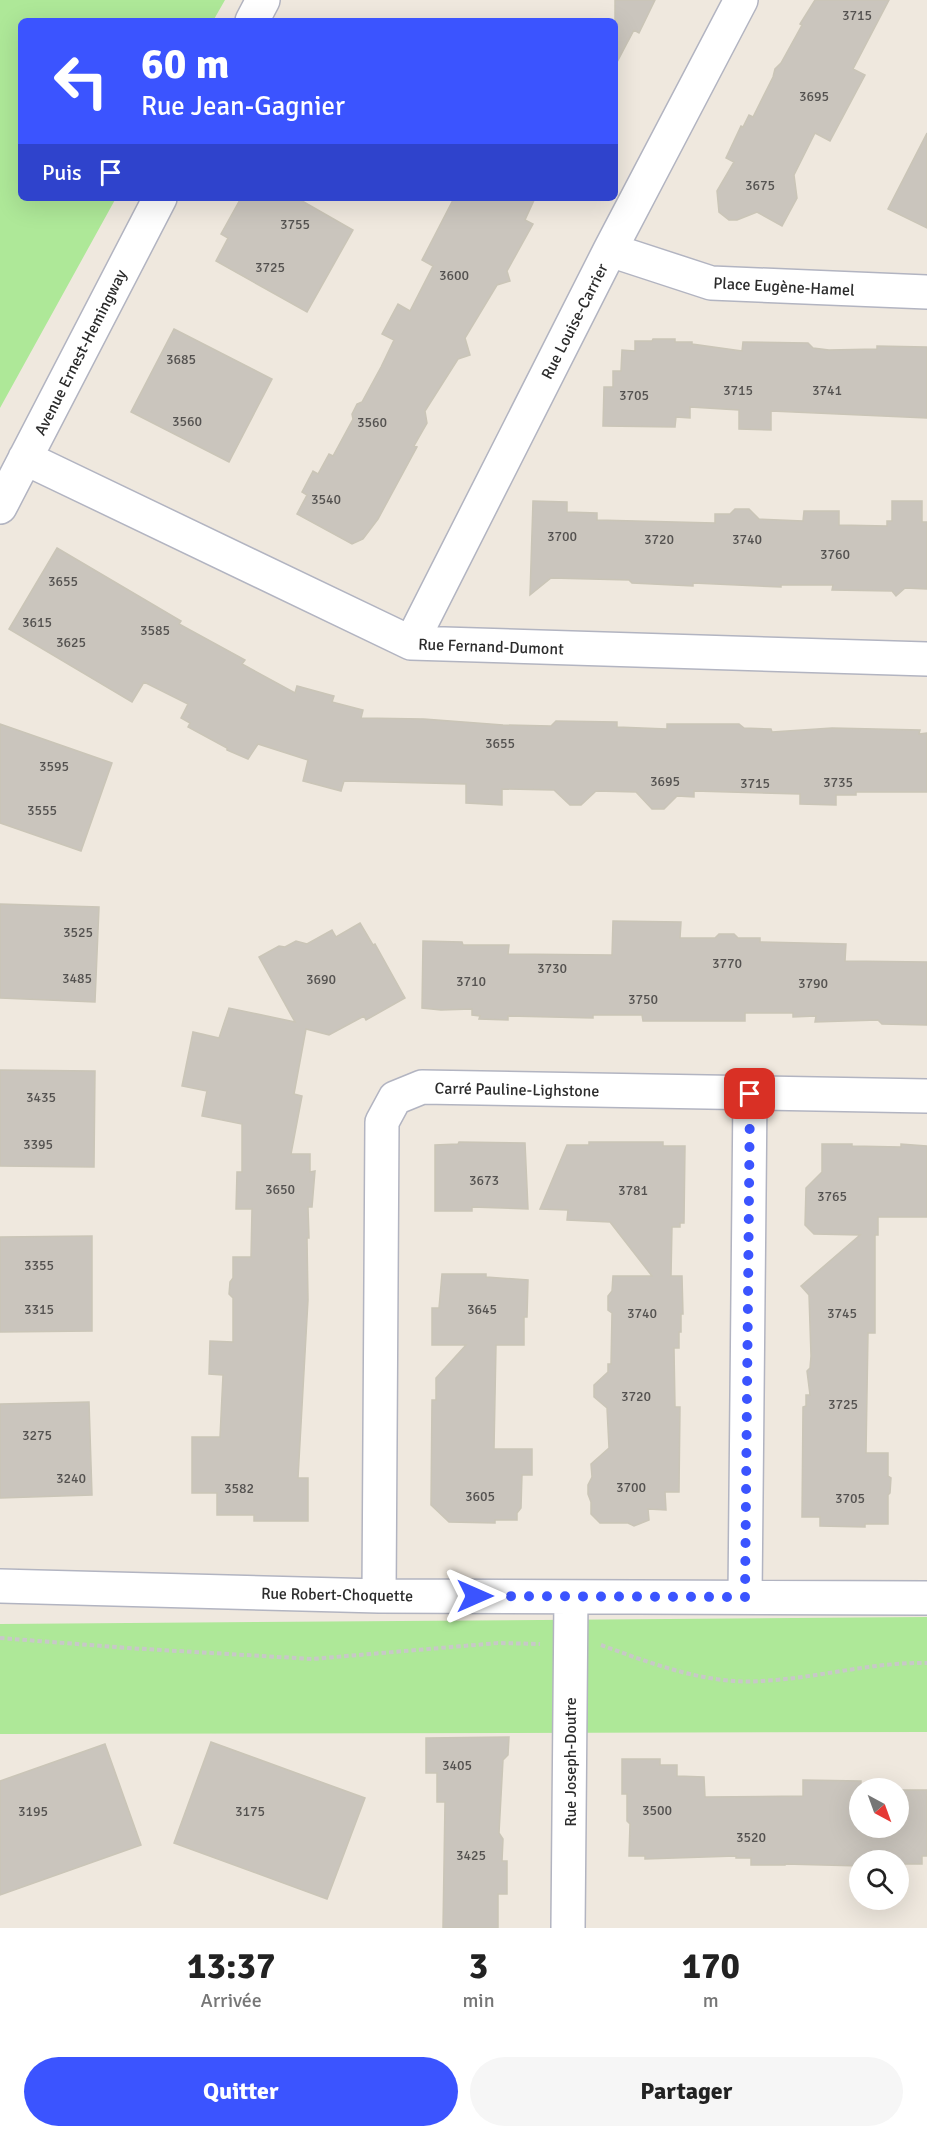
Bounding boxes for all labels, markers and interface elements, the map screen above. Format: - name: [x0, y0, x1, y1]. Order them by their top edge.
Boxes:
- house number: 3715: [842, 7, 872, 24]
- text: 60 m: [141, 39, 230, 90]
- icon: left: [42, 42, 120, 120]
- house number: 3695: [799, 88, 829, 105]
- text: Rue Jean-Gagnier: [141, 90, 345, 123]
- icon: arrive: [94, 156, 127, 189]
- text: Puis: [42, 159, 82, 186]
- house number: 3675: [745, 177, 775, 194]
- house number: 3755: [280, 216, 310, 233]
- house number: 3725: [255, 259, 285, 276]
- street label: Rue Louise-Carrier: [537, 260, 613, 383]
- street label: Avenue Ernest-Hemingway: [30, 266, 132, 439]
- house number: 3600: [439, 267, 469, 284]
- street label: Place Eugène-Hamel: [713, 273, 855, 301]
- house number: 3685: [166, 351, 196, 368]
- house number: 3715: [723, 382, 753, 399]
- house number: 3741: [812, 382, 842, 399]
- house number: 3705: [619, 387, 649, 404]
- house number: 3560: [172, 413, 202, 430]
- house number: 3560: [357, 414, 387, 431]
- house number: 3540: [311, 491, 341, 508]
- house number: 3700: [547, 528, 577, 545]
- house number: 3720: [644, 531, 674, 548]
- house number: 3740: [732, 531, 762, 548]
- house number: 3760: [820, 546, 850, 563]
- house number: 3655: [48, 573, 78, 590]
- house number: 3615: [22, 614, 52, 631]
- house number: 3585: [140, 622, 170, 639]
- house number: 3625: [56, 634, 86, 651]
- street label: Rue Fernand-Dumont: [418, 634, 564, 660]
- house number: 3655: [485, 735, 515, 752]
- house number: 3595: [39, 758, 69, 775]
- house number: 3695: [650, 773, 680, 790]
- house number: 3735: [823, 774, 853, 791]
- house number: 3715: [740, 775, 770, 792]
- house number: 3555: [27, 802, 57, 819]
- house number: 3525: [63, 924, 93, 941]
- house number: 3770: [712, 955, 742, 972]
- house number: 3730: [537, 960, 567, 977]
- house number: 3485: [62, 970, 92, 987]
- house number: 3690: [306, 971, 336, 988]
- house number: 3710: [456, 973, 486, 990]
- house number: 3790: [798, 975, 828, 992]
- house number: 3750: [628, 991, 658, 1008]
- pin: [724, 1068, 775, 1119]
- icon: arrive: [733, 1077, 766, 1110]
- street label: Carré Pauline-Lighstone: [435, 1079, 599, 1101]
- house number: 3435: [26, 1089, 56, 1106]
- house number: 3395: [23, 1136, 53, 1153]
- house number: 3673: [469, 1172, 499, 1189]
- house number: 3650: [265, 1181, 295, 1198]
- house number: 3781: [618, 1182, 648, 1199]
- house number: 3765: [817, 1188, 847, 1205]
- house number: 3355: [24, 1257, 54, 1274]
- house number: 3315: [24, 1301, 54, 1318]
- house number: 3645: [467, 1301, 497, 1318]
- house number: 3740: [627, 1305, 657, 1322]
- house number: 3745: [827, 1305, 857, 1322]
- house number: 3720: [621, 1388, 651, 1405]
- house number: 3725: [828, 1396, 858, 1413]
- house number: 3275: [22, 1427, 52, 1444]
- house number: 3240: [56, 1470, 86, 1487]
- house number: 3700: [616, 1479, 646, 1496]
- house number: 3582: [224, 1480, 254, 1497]
- house number: 3605: [465, 1488, 495, 1505]
- house number: 3705: [835, 1490, 865, 1507]
- position arrow: [443, 1564, 507, 1628]
- street label: Rue Robert-Choquette: [261, 1584, 413, 1606]
- street label: Rue Joseph-Doutre: [561, 1697, 581, 1827]
- house number: 3405: [442, 1757, 472, 1774]
- north arrow: [849, 1778, 909, 1838]
- map controls: [849, 1778, 909, 1910]
- house number: 3500: [642, 1802, 672, 1819]
- house number: 3195: [18, 1803, 48, 1820]
- house number: 3175: [235, 1803, 265, 1820]
- house number: 3520: [736, 1829, 766, 1846]
- house number: 3425: [456, 1847, 486, 1864]
- button: search: [849, 1850, 909, 1910]
- text: 13:37: [187, 1944, 275, 1989]
- text: 3: [469, 1944, 488, 1989]
- text: 170: [682, 1944, 740, 1989]
- text: Arrivée: [201, 1988, 262, 2013]
- text: min: [462, 1988, 495, 2013]
- text: m: [703, 1988, 719, 2013]
- button: Quitter: [24, 2057, 458, 2126]
- button: Partager: [470, 2057, 903, 2126]

